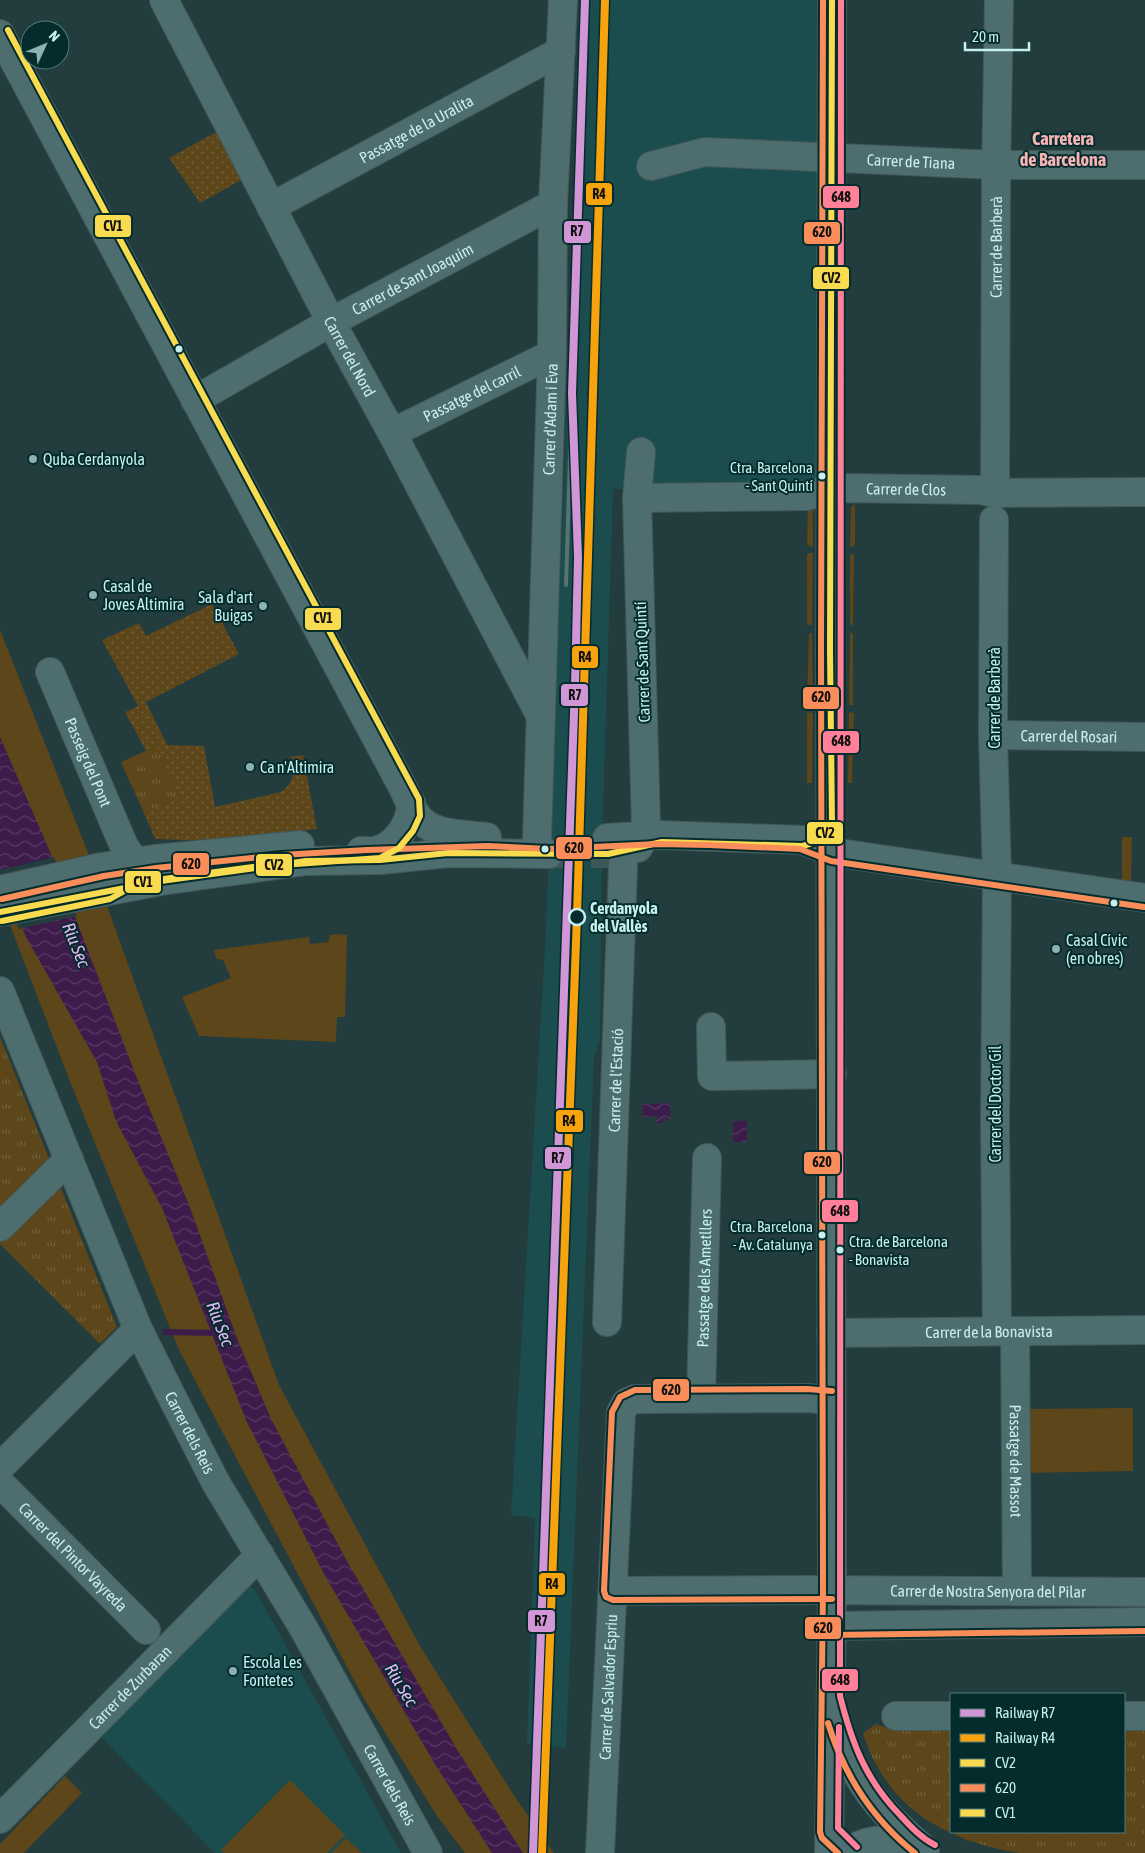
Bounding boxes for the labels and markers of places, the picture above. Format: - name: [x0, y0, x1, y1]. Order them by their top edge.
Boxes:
- unlabelled marker: [174, 344, 184, 354]
- place label: Quba Cerdanyola: [43, 450, 145, 469]
- marker: Quba Cerdanyola: [27, 453, 39, 465]
- place label: Ctra. Barcelona - Sant Quintí: [730, 459, 814, 494]
- marker: Ctra. Barcelona - Sant Quintí: [817, 471, 827, 481]
- place label: Casal de Joves Altimira: [103, 577, 184, 613]
- place label: Sala d'art Buigas: [198, 588, 253, 625]
- marker: Casal de Joves Altimira: [87, 589, 99, 601]
- marker: Sala d'art Buigas: [257, 600, 269, 612]
- place label: Ca n'Altimira: [260, 758, 334, 776]
- marker: Ca n'Altimira: [244, 761, 256, 773]
- unlabelled marker: [540, 844, 550, 854]
- unlabelled marker: [1109, 898, 1119, 908]
- place label: Cerdanyola del Vallès: [590, 899, 658, 935]
- marker: Cerdanyola del Vallès: [568, 908, 586, 926]
- place label: Casal Cívic (en obres): [1066, 931, 1127, 968]
- marker: Casal Cívic (en obres): [1050, 943, 1062, 955]
- place label: Ctra. Barcelona - Av. Catalunya: [730, 1218, 813, 1253]
- marker: Ctra. Barcelona - Av. Catalunya: [817, 1230, 827, 1240]
- place label: Ctra. de Barcelona - Bonavista: [849, 1233, 948, 1268]
- marker: Ctra. de Barcelona - Bonavista: [835, 1245, 845, 1255]
- place label: Escola Les Fontetes: [243, 1653, 302, 1689]
- marker: Escola Les Fontetes: [227, 1665, 239, 1677]

